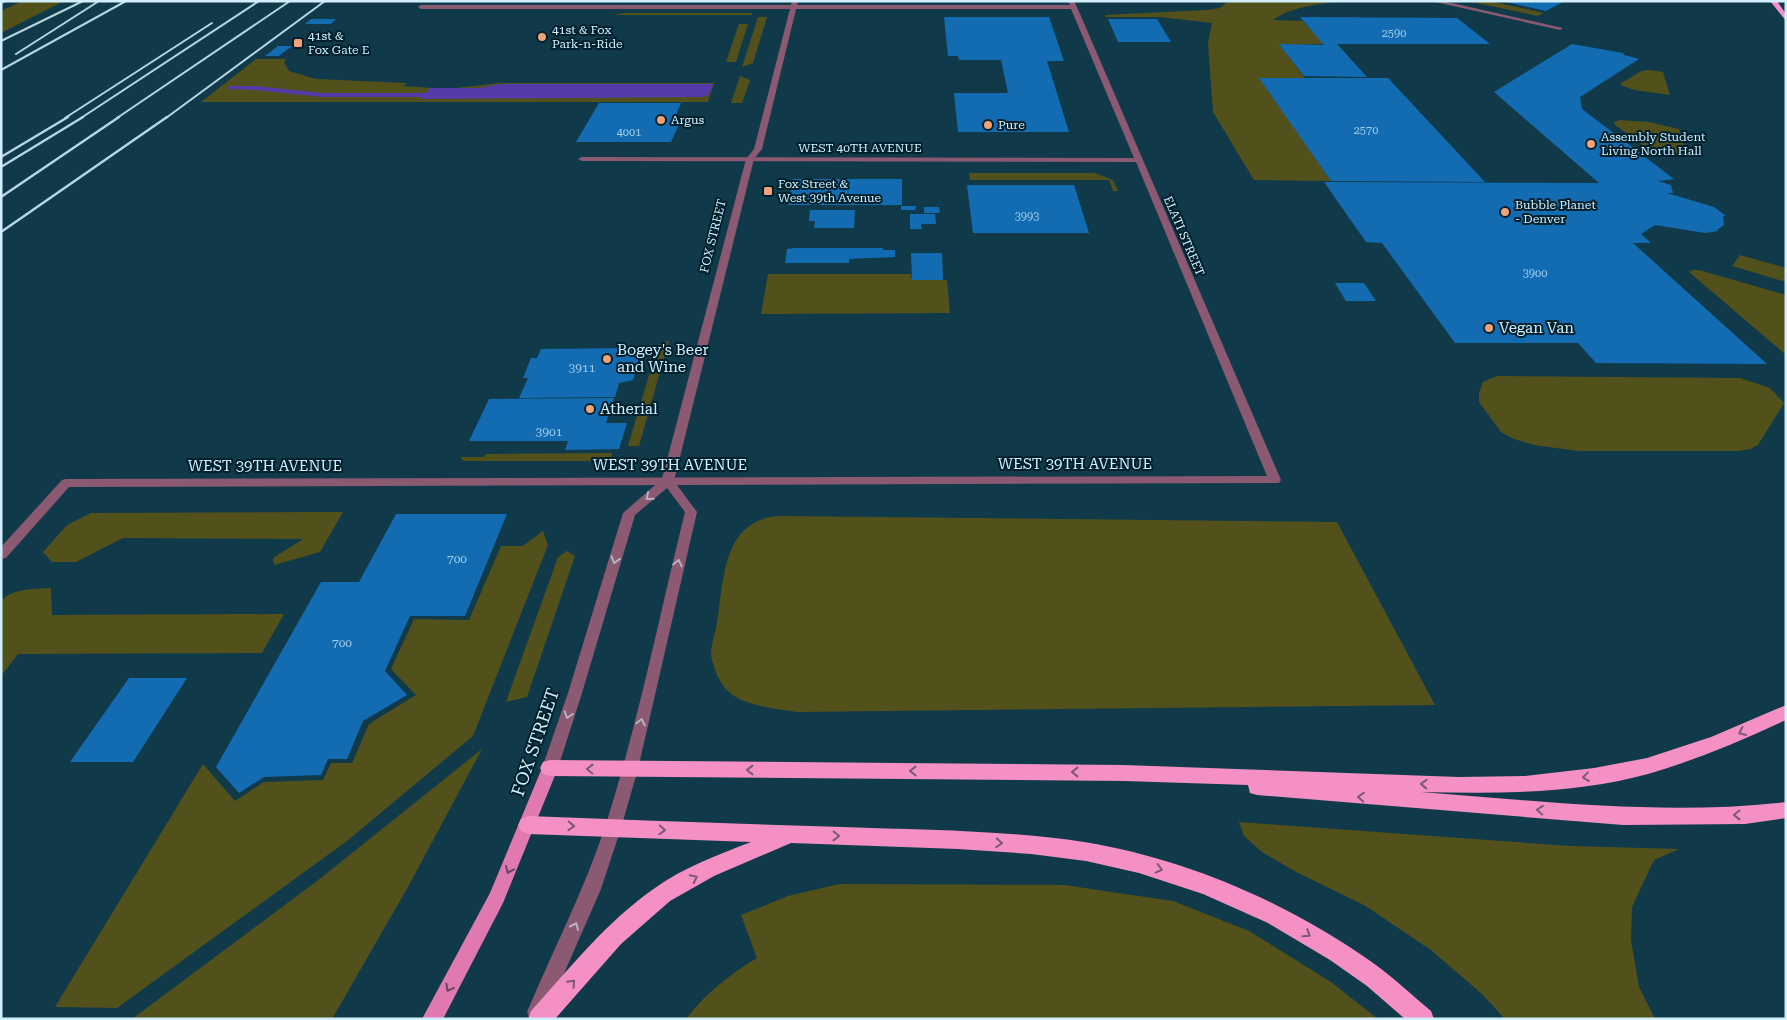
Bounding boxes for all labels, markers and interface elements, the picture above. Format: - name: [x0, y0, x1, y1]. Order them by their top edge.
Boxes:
- place label: 41st & Fox Park-n-Ride: [552, 23, 623, 51]
- house number: 2590: [1382, 27, 1406, 40]
- place label: 41st & Fox Gate E: [308, 29, 369, 57]
- marker: 41st & Fox Park-n-Ride: [536, 31, 548, 43]
- marker: 41st & Fox Gate E: [292, 37, 304, 49]
- place label: Argus: [671, 113, 704, 127]
- marker: Argus: [655, 114, 667, 126]
- place label: Pure: [998, 118, 1025, 132]
- marker: Pure: [982, 119, 994, 131]
- house number: 2570: [1354, 124, 1378, 137]
- house number: 4001: [617, 126, 641, 139]
- place label: Assembly Student Living North Hall: [1601, 130, 1706, 158]
- marker: Assembly Student Living North Hall: [1585, 138, 1597, 150]
- street label: WEST 40TH AVENUE: [798, 141, 922, 155]
- place label: Fox Street & West 39th Avenue: [778, 177, 882, 205]
- marker: Fox Street & West 39th Avenue: [762, 185, 774, 197]
- street label: ELATI STREET: [1161, 194, 1207, 278]
- street label: FOX STREET: [697, 198, 729, 274]
- place label: Bubble Planet - Denver: [1515, 198, 1596, 226]
- marker: Bubble Planet - Denver: [1499, 206, 1511, 218]
- house number: 3993: [1015, 210, 1039, 223]
- house number: 3900: [1523, 267, 1547, 280]
- place label: Vegan Van: [1499, 319, 1574, 337]
- marker: Vegan Van: [1483, 322, 1495, 334]
- place label: Bogey's Beer and Wine: [617, 341, 709, 376]
- marker: Bogey's Beer and Wine: [601, 353, 613, 365]
- house number: 3911: [569, 361, 596, 375]
- place label: Atherial: [600, 400, 658, 418]
- marker: Atherial: [584, 403, 596, 415]
- house number: 3901: [536, 425, 563, 439]
- street label: WEST 39TH AVENUE: [998, 455, 1152, 473]
- street label: WEST 39TH AVENUE: [593, 456, 747, 474]
- street label: WEST 39TH AVENUE: [188, 457, 342, 475]
- one-way arrow: [645, 492, 654, 501]
- house number: 700: [447, 552, 467, 566]
- one-way arrow: [610, 555, 620, 563]
- one-way arrow: [672, 559, 683, 568]
- house number: 700: [332, 636, 352, 650]
- street label: FOX STREET: [507, 685, 563, 799]
- one-way arrow: [564, 711, 574, 719]
- one-way arrow: [635, 717, 646, 726]
- one-way arrow: [1738, 726, 1747, 737]
- one-way arrow: [586, 764, 594, 774]
- one-way arrow: [746, 765, 754, 775]
- one-way arrow: [908, 766, 916, 776]
- one-way arrow: [1071, 767, 1078, 777]
- one-way arrow: [1582, 771, 1590, 782]
- one-way arrow: [1420, 779, 1428, 789]
- one-way arrow: [1356, 791, 1364, 802]
- one-way arrow: [1536, 805, 1544, 816]
- one-way arrow: [1733, 810, 1741, 820]
- one-way arrow: [567, 821, 575, 832]
- one-way arrow: [658, 825, 666, 836]
- one-way arrow: [833, 831, 841, 841]
- one-way arrow: [995, 838, 1003, 849]
- one-way arrow: [1154, 863, 1163, 874]
- one-way arrow: [504, 865, 515, 874]
- one-way arrow: [689, 873, 698, 884]
- one-way arrow: [569, 922, 579, 931]
- one-way arrow: [1302, 927, 1311, 937]
- one-way arrow: [566, 980, 575, 989]
- one-way arrow: [445, 983, 455, 992]

